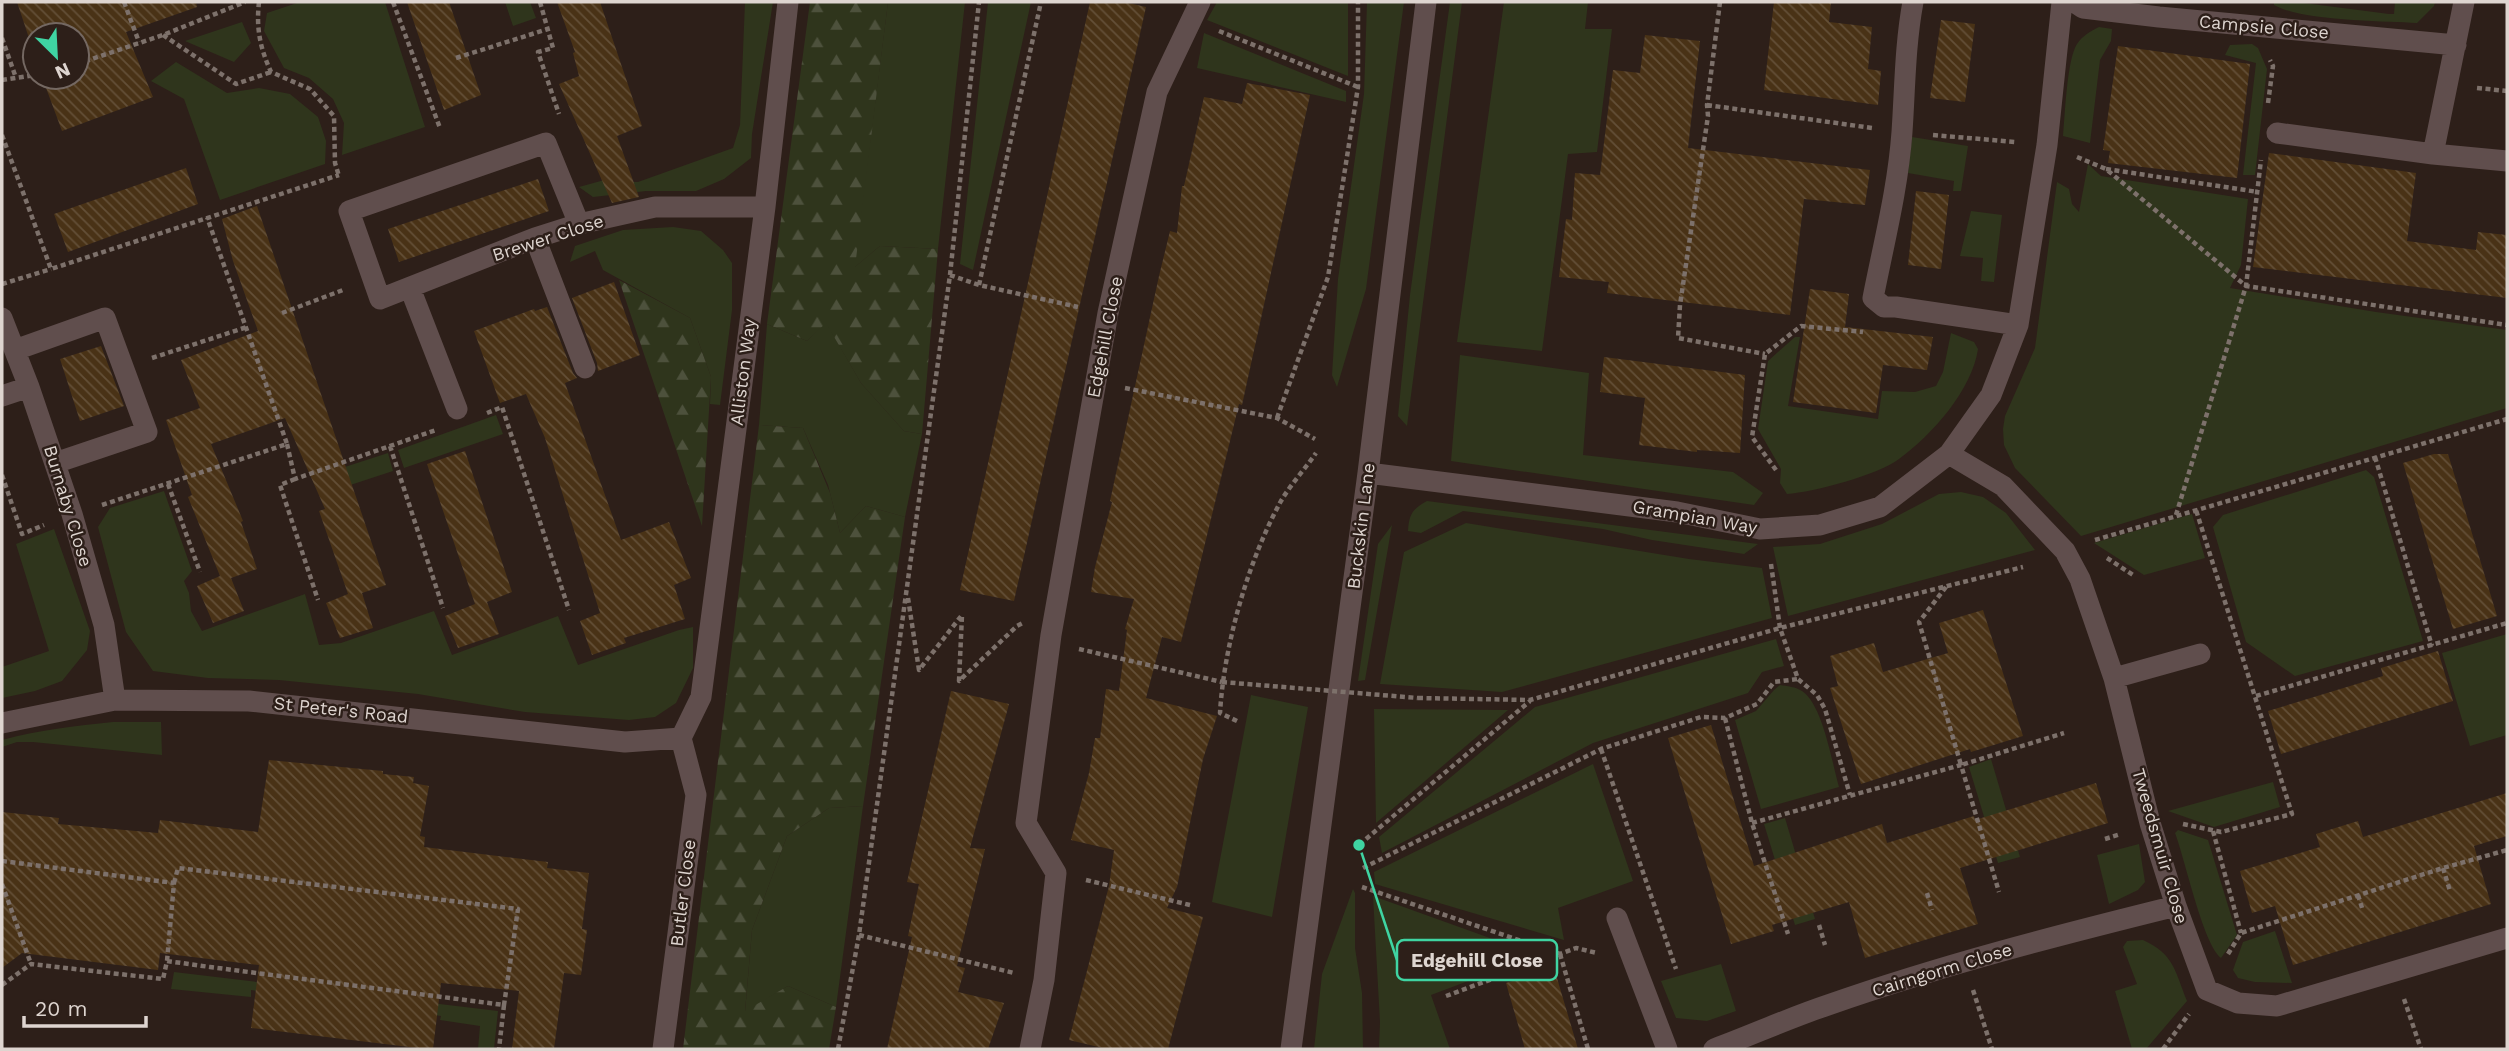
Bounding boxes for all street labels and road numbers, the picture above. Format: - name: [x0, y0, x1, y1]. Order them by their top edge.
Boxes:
- street label: Campsie Close: [2198, 10, 2330, 43]
- street label: Brewer Close: [490, 210, 606, 265]
- street label: Edgehill Close: [1082, 274, 1127, 399]
- street label: Alliston Way: [726, 316, 760, 427]
- street label: Burnaby Close: [40, 443, 97, 569]
- street label: Buckskin Lane: [1342, 462, 1379, 590]
- street label: Grampian Way: [1631, 495, 1760, 538]
- street label: St Peter's Road: [273, 692, 409, 727]
- street label: Tweedsmuir Close: [2128, 766, 2193, 926]
- street label: Butler Close: [666, 838, 700, 948]
- street label: Cairngorm Close: [1869, 938, 2014, 1001]

